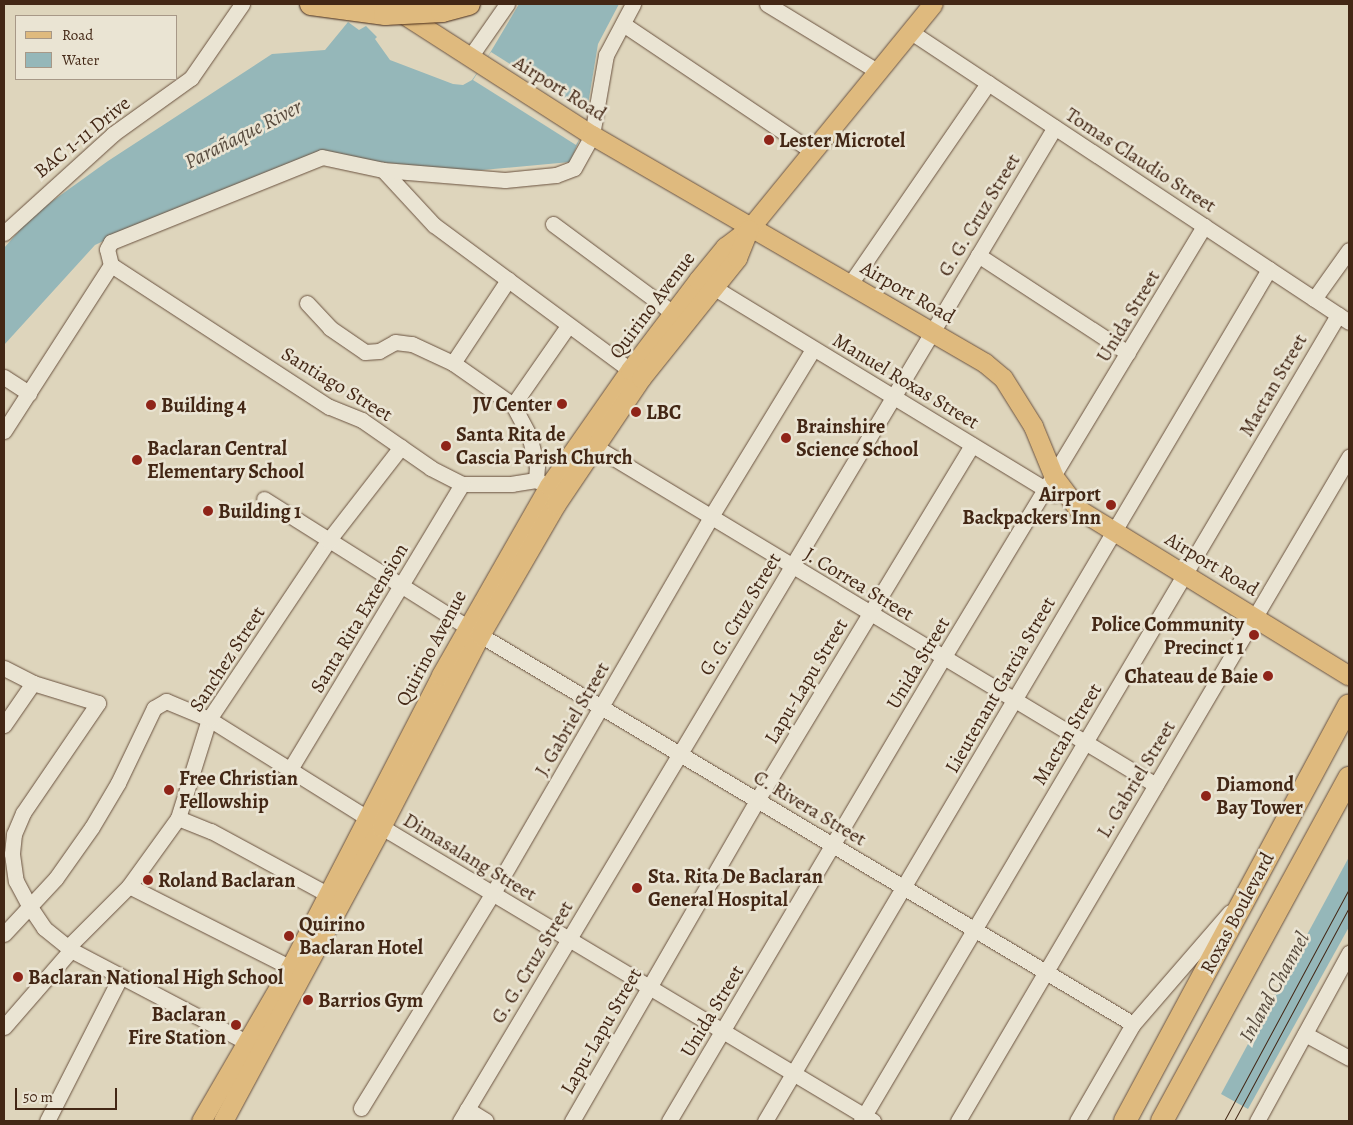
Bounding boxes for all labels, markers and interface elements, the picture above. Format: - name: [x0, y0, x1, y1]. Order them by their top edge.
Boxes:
- legend: [15, 15, 178, 80]
- text: Road: [62, 25, 93, 45]
- text: Water: [62, 50, 99, 70]
- street label: Airport Road: [509, 50, 611, 126]
- street label: BAC 1-11 Drive: [29, 91, 135, 183]
- water label: Parañaque River: [180, 94, 306, 174]
- street label: Tomas Claudio Street: [1061, 102, 1221, 218]
- place label: Lester Microtel: [779, 128, 905, 152]
- marker: Lester Microtel: [763, 134, 775, 146]
- street label: G. G. Cruz Street: [933, 149, 1025, 281]
- street label: Quirino Avenue: [604, 247, 700, 363]
- street label: Airport Road: [857, 255, 959, 329]
- street label: Unida Street: [1091, 266, 1165, 366]
- street label: Manuel Roxas Street: [828, 328, 984, 434]
- street label: Mactan Street: [1234, 329, 1312, 441]
- street label: Santiago Street: [277, 341, 397, 427]
- place label: JV Center: [473, 392, 552, 416]
- place label: Building 4: [161, 393, 246, 417]
- marker: JV Center: [556, 398, 568, 410]
- marker: Building 4: [145, 399, 157, 411]
- place label: LBC: [646, 400, 681, 424]
- marker: LBC: [630, 406, 642, 418]
- place label: Brainshire Science School: [796, 414, 918, 461]
- place label: Santa Rita de Cascia Parish Church: [456, 422, 633, 469]
- marker: Brainshire Science School: [780, 432, 792, 444]
- place label: Baclaran Central Elementary School: [147, 436, 304, 483]
- marker: Santa Rita de Cascia Parish Church: [440, 440, 452, 452]
- marker: Baclaran Central Elementary School: [131, 454, 143, 466]
- place label: Airport Backpackers Inn: [962, 482, 1101, 529]
- place label: Building 1: [218, 499, 301, 523]
- marker: Airport Backpackers Inn: [1105, 499, 1117, 511]
- marker: Building 1: [202, 505, 214, 517]
- street label: Airport Road: [1161, 527, 1263, 601]
- street label: Santa Rita Extension: [305, 539, 413, 697]
- street label: J. Correa Street: [800, 542, 918, 626]
- street label: G. G. Cruz Street: [694, 548, 786, 680]
- street label: Quirino Avenue: [390, 586, 472, 710]
- street label: Lieutenant Garcia Street: [940, 593, 1060, 777]
- street label: Sanchez Street: [184, 602, 270, 716]
- place label: Police Community Precinct 1: [1091, 612, 1244, 659]
- street label: Unida Street: [881, 613, 955, 713]
- street label: Lapu-Lapu Street: [759, 614, 853, 748]
- marker: Police Community Precinct 1: [1248, 629, 1260, 641]
- street label: J. Gabriel Street: [530, 657, 614, 781]
- place label: Chateau de Baie: [1124, 664, 1258, 688]
- marker: Chateau de Baie: [1262, 670, 1274, 682]
- street label: Mactan Street: [1027, 679, 1107, 789]
- street label: L. Gabriel Street: [1091, 716, 1181, 842]
- street label: C. Rivera Street: [749, 765, 871, 851]
- place label: Free Christian Fellowship: [179, 766, 298, 813]
- place label: Diamond Bay Tower: [1216, 772, 1303, 819]
- marker: Free Christian Fellowship: [163, 784, 175, 796]
- marker: Diamond Bay Tower: [1200, 790, 1212, 802]
- street label: Dimasalang Street: [399, 808, 541, 906]
- street label: Roxas Boulevard: [1195, 848, 1279, 978]
- place label: Sta. Rita De Baclaran General Hospital: [648, 864, 823, 911]
- place label: Roland Baclaran: [158, 868, 295, 892]
- marker: Roland Baclaran: [142, 874, 154, 886]
- marker: Sta. Rita De Baclaran General Hospital: [630, 881, 644, 895]
- street label: G. G. Cruz Street: [486, 896, 578, 1028]
- place label: Quirino Baclaran Hotel: [299, 912, 423, 959]
- water label: Inland Channel: [1233, 927, 1315, 1047]
- marker: Quirino Baclaran Hotel: [283, 930, 295, 942]
- street label: Unida Street: [675, 961, 749, 1061]
- street label: Lapu-Lapu Street: [555, 964, 647, 1098]
- place label: Baclaran National High School: [28, 965, 283, 989]
- marker: Baclaran National High School: [12, 971, 24, 983]
- place label: Barrios Gym: [318, 988, 423, 1012]
- marker: Barrios Gym: [302, 994, 314, 1006]
- place label: Baclaran Fire Station: [128, 1002, 226, 1049]
- marker: Baclaran Fire Station: [230, 1019, 242, 1031]
- scale bar: [18, 1078, 120, 1110]
- text: 50 m: [23, 1087, 53, 1107]

